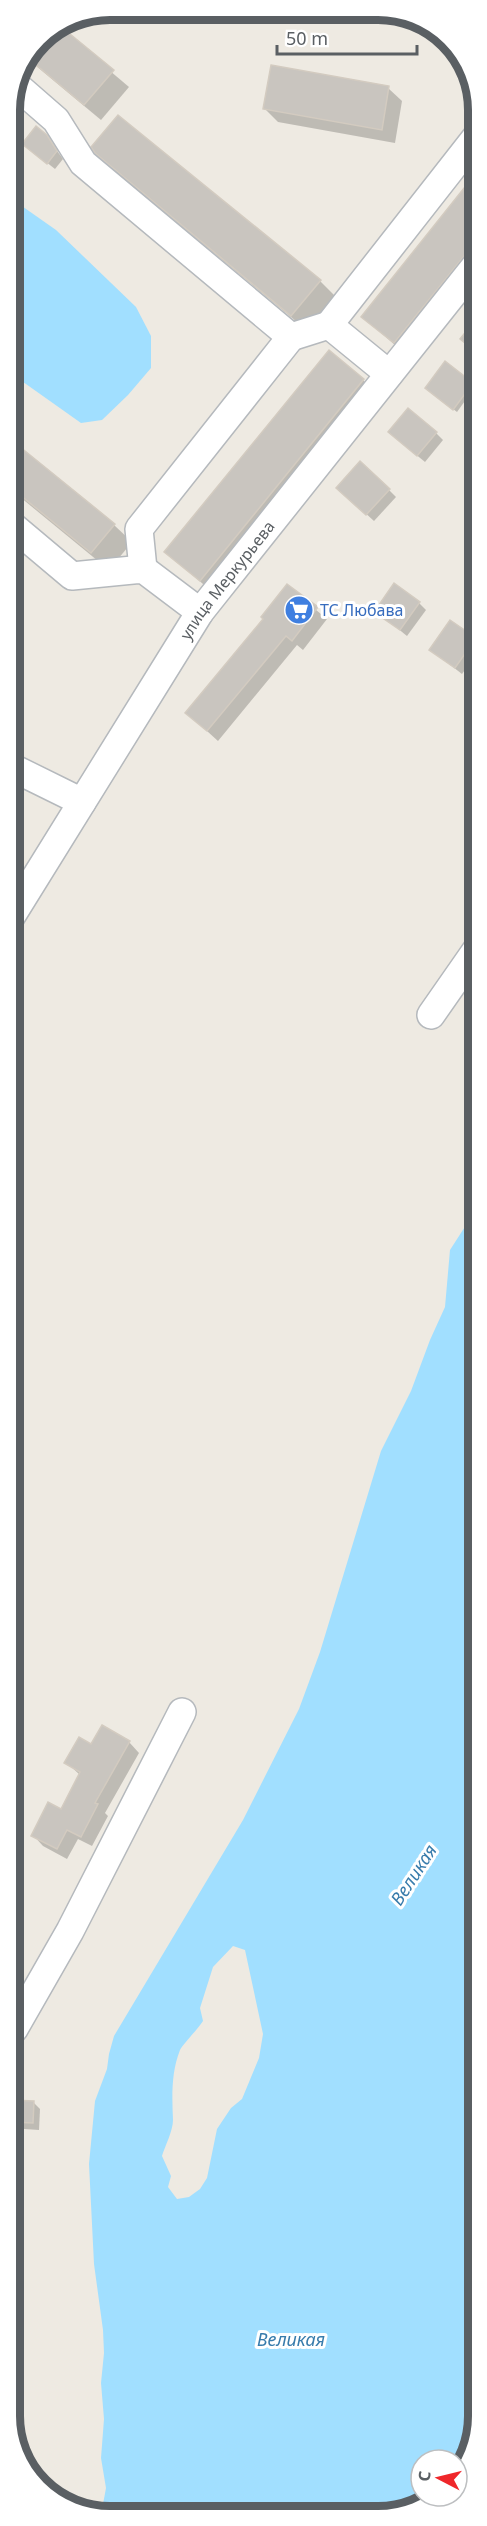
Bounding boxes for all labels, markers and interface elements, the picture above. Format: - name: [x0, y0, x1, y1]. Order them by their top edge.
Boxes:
- scale bar: [277, 18, 416, 56]
- text: 50 m: [286, 26, 328, 50]
- street label: улица Меркурьева: [174, 516, 280, 644]
- supermarket icon: ТС Любава: [283, 594, 315, 626]
- place label: ТС Любава: [320, 599, 403, 621]
- water label: Великая: [385, 1839, 442, 1909]
- water label: Великая: [257, 2327, 325, 2351]
- north arrow: [409, 2448, 469, 2508]
- text: С: [413, 2470, 436, 2483]

